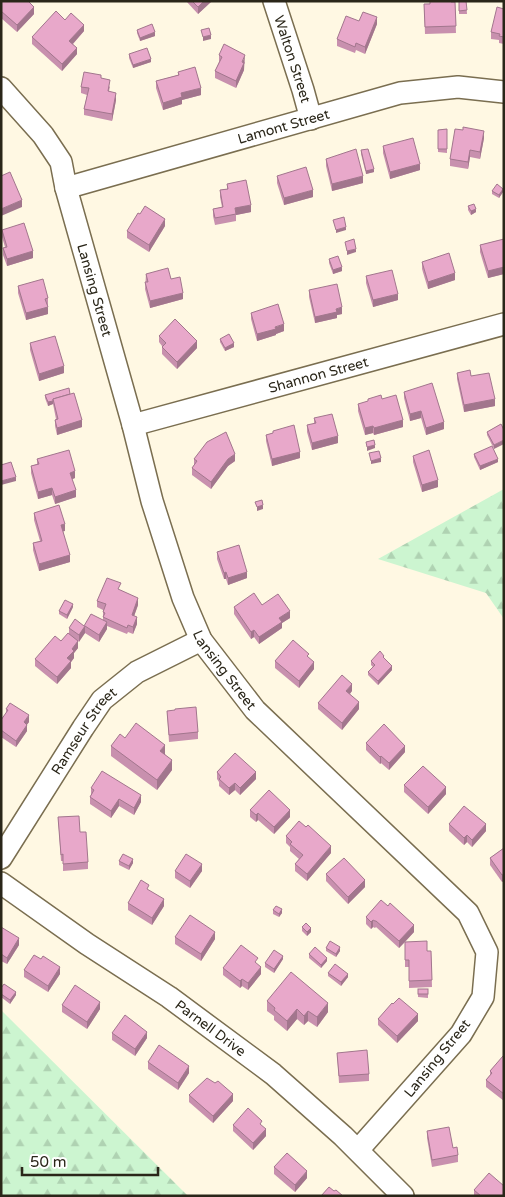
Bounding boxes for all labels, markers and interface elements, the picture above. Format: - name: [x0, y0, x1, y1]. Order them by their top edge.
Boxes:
- street label: Walton Street: [270, 13, 314, 105]
- street label: Lamont Street: [236, 105, 332, 148]
- street label: Lansing Street: [73, 242, 116, 339]
- street label: Shannon Street: [267, 353, 371, 397]
- street label: Lansing Street: [189, 628, 260, 714]
- street label: Ramseur Street: [48, 683, 121, 778]
- street label: Parnell Drive: [172, 996, 249, 1060]
- street label: Lansing Street: [401, 1015, 475, 1101]
- scale bar: [22, 1144, 159, 1176]
- text: 50 m: [30, 1153, 67, 1171]

